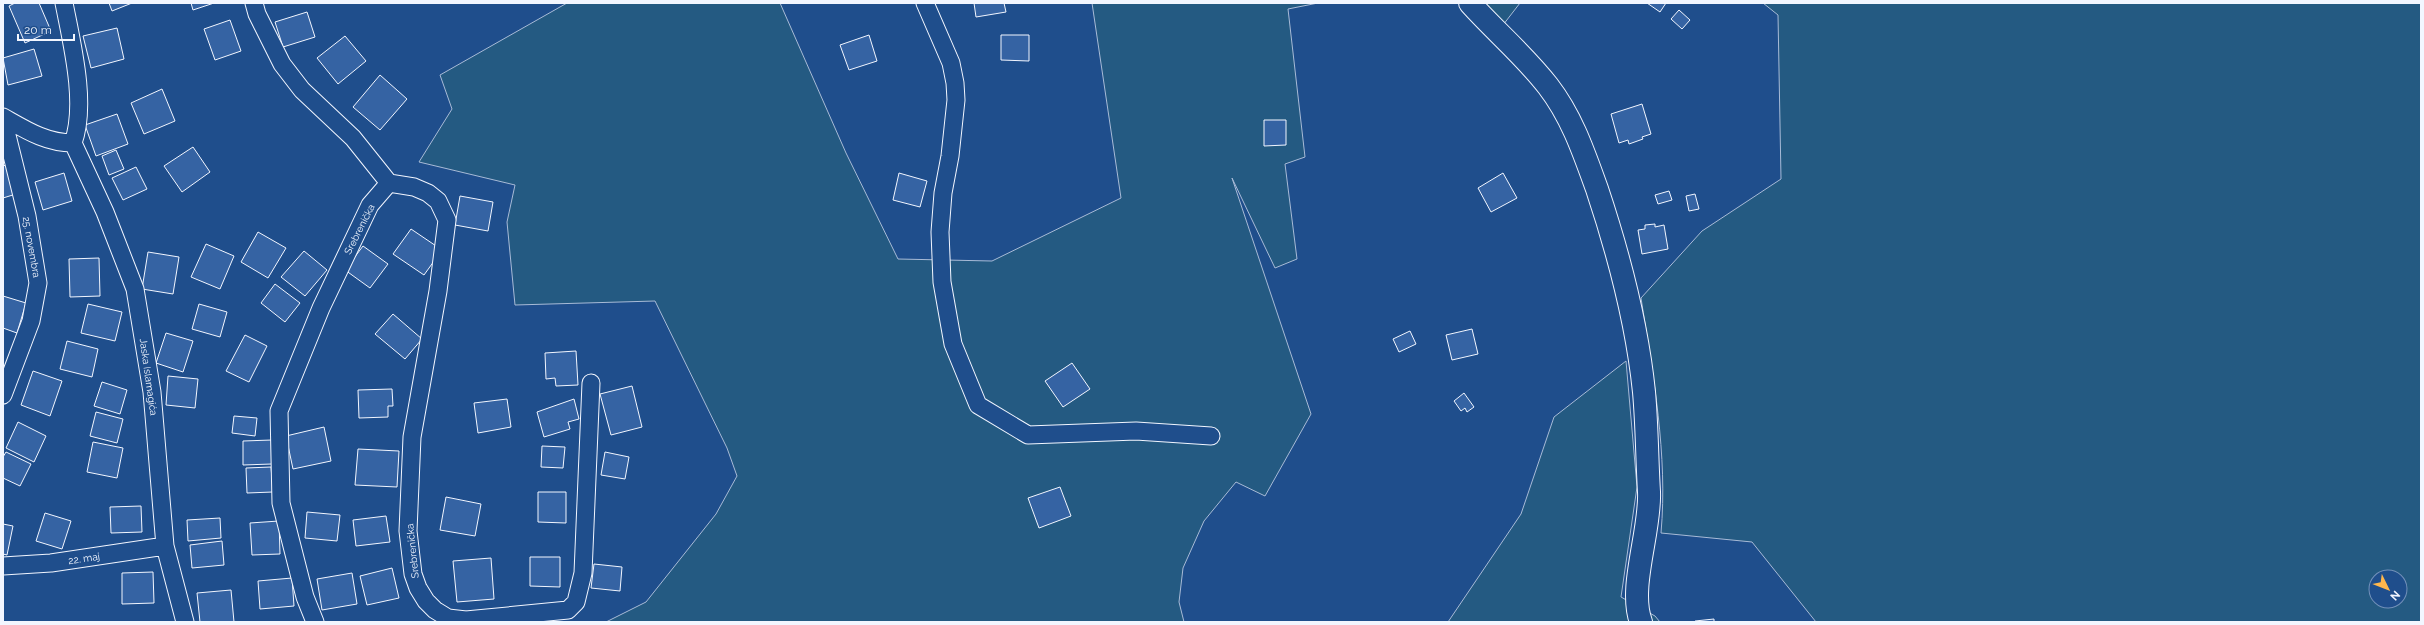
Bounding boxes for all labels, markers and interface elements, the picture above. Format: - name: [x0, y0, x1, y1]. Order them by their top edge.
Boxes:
- scale bar: [18, 16, 74, 42]
- text: 20 m: [24, 23, 52, 37]
- street label: Srebrenička: [342, 202, 377, 256]
- street label: 25. novembra: [21, 216, 42, 279]
- street label: Jaska Islamagića: [138, 338, 159, 416]
- street label: Srebrenička: [404, 523, 421, 579]
- street label: 22. maj: [68, 551, 101, 566]
- north arrow: [2368, 569, 2408, 609]
- text: N: [2387, 588, 2403, 603]

